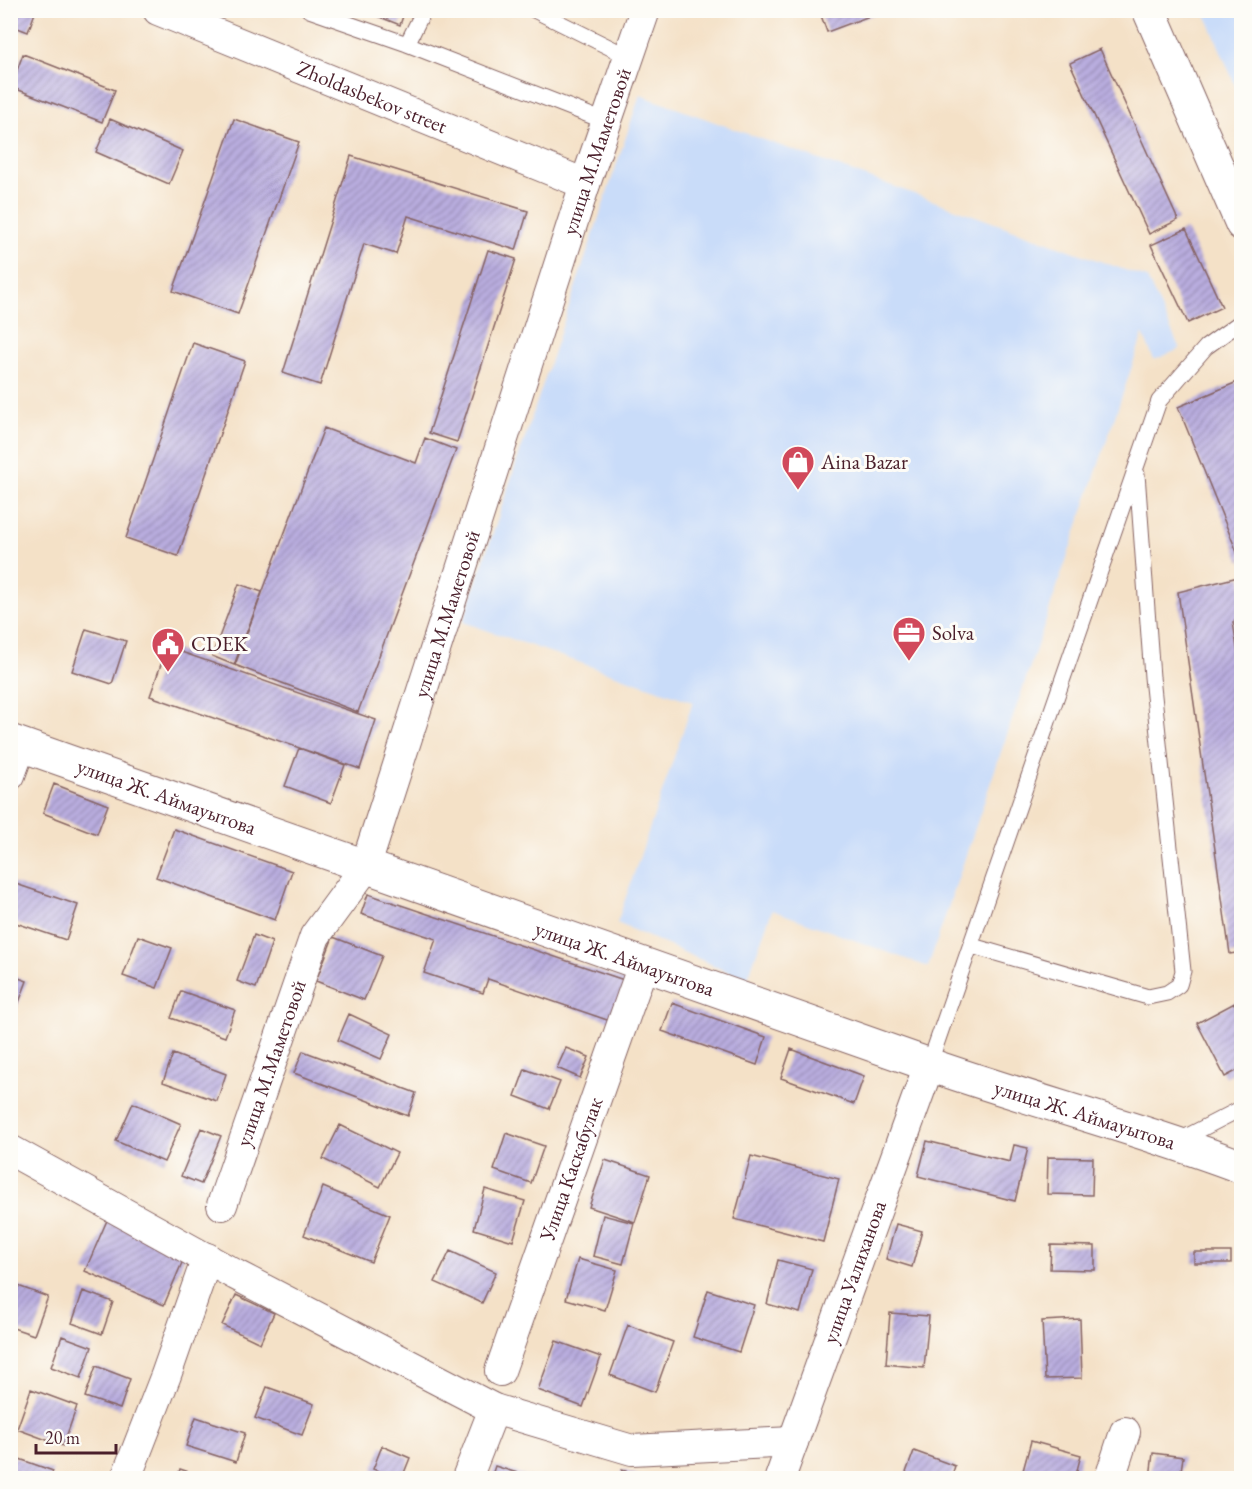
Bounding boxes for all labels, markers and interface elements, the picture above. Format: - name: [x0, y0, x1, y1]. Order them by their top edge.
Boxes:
- street label: Zholdasbekov street: [293, 54, 452, 140]
- street label: улица М.Маметовой: [555, 64, 637, 238]
- shop icon: Aina Bazar: [780, 444, 816, 491]
- place label: Aina Bazar: [820, 448, 908, 475]
- street label: улица М.Маметовой: [407, 526, 486, 701]
- office icon: Solva: [891, 615, 927, 662]
- place label: Solva: [932, 619, 975, 646]
- public building icon: CDEK: [150, 626, 186, 673]
- place label: CDEK: [191, 630, 249, 657]
- street label: улица Ж. Аймауытова: [73, 752, 260, 841]
- street label: улица Ж. Аймауытова: [531, 915, 719, 1002]
- street label: улица М.Маметовой: [229, 976, 312, 1150]
- street label: улица Ж. Аймауытова: [991, 1073, 1180, 1156]
- street label: Улица Каскабулак: [532, 1093, 608, 1246]
- street label: улица Уалиханова: [816, 1196, 892, 1347]
- scale bar: [36, 1417, 116, 1455]
- text: 20 m: [45, 1426, 80, 1449]

